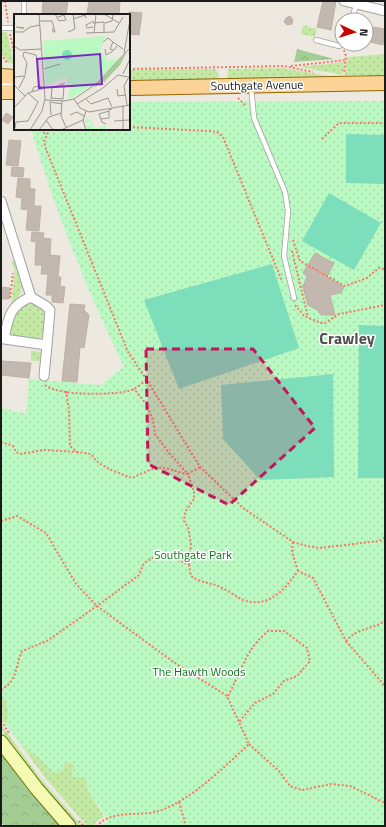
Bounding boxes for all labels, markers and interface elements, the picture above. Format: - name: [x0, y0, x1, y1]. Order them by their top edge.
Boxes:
- north arrow: [334, 12, 374, 52]
- inset map: [14, 14, 130, 130]
- text: N: [356, 28, 372, 37]
- street label: Southgate Avenue: [211, 75, 303, 95]
- district label: Crawley: [319, 326, 375, 350]
- park label: Southgate Park: [154, 545, 232, 564]
- park label: The Hawth Woods: [152, 662, 246, 681]

